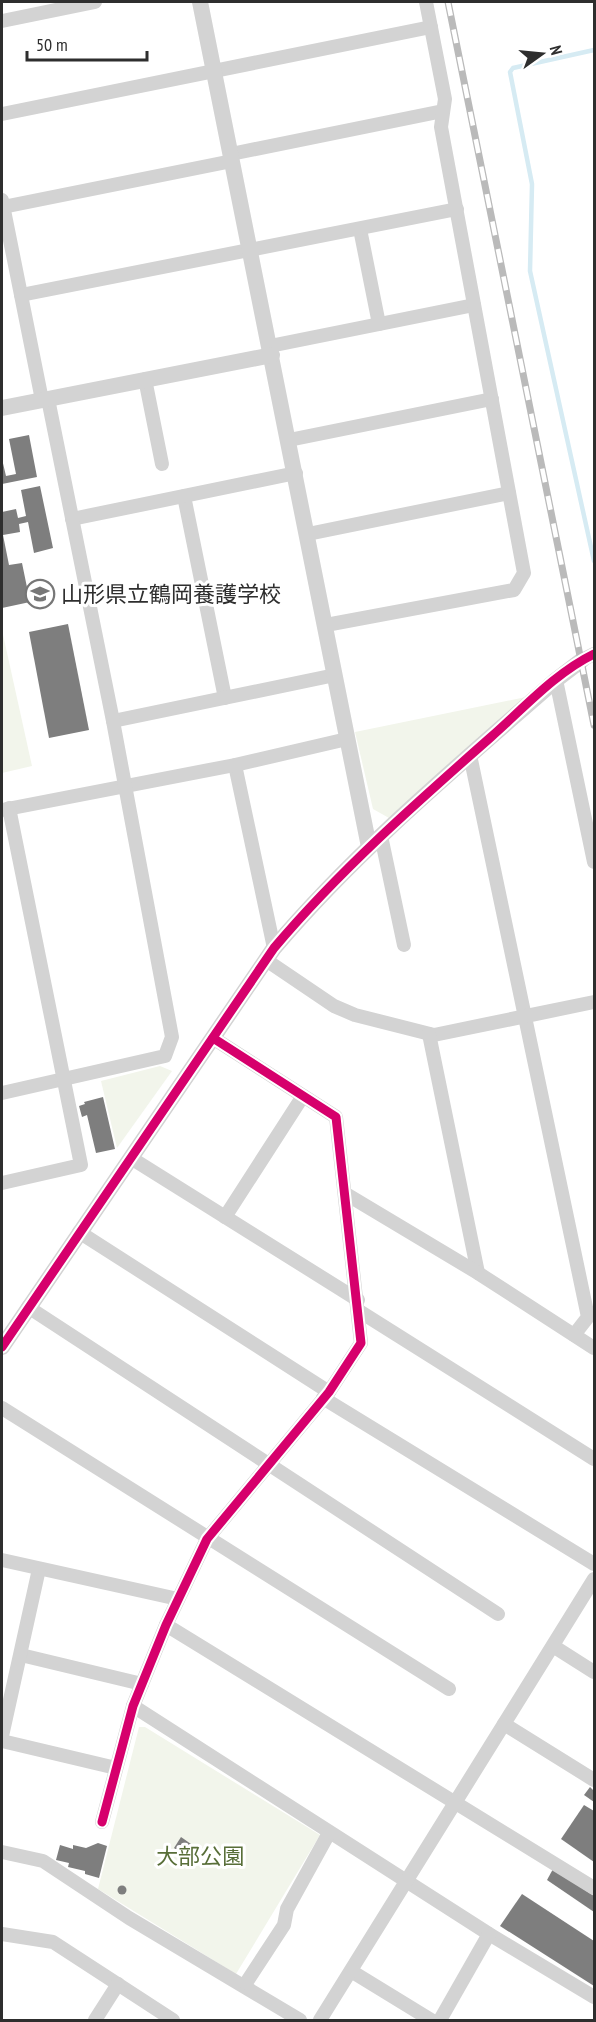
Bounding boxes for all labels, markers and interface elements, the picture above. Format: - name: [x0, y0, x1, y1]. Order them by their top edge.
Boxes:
- scale bar: [27, 24, 147, 62]
- north arrow: [512, 24, 572, 84]
- text: 50 m: [36, 33, 68, 56]
- text: N: [546, 43, 567, 57]
- school or university icon: 山形県立鶴岡養護学校: [24, 578, 56, 610]
- place label: 山形県立鶴岡養護学校: [61, 580, 281, 608]
- park label: 大部公園: [156, 1842, 244, 1870]

